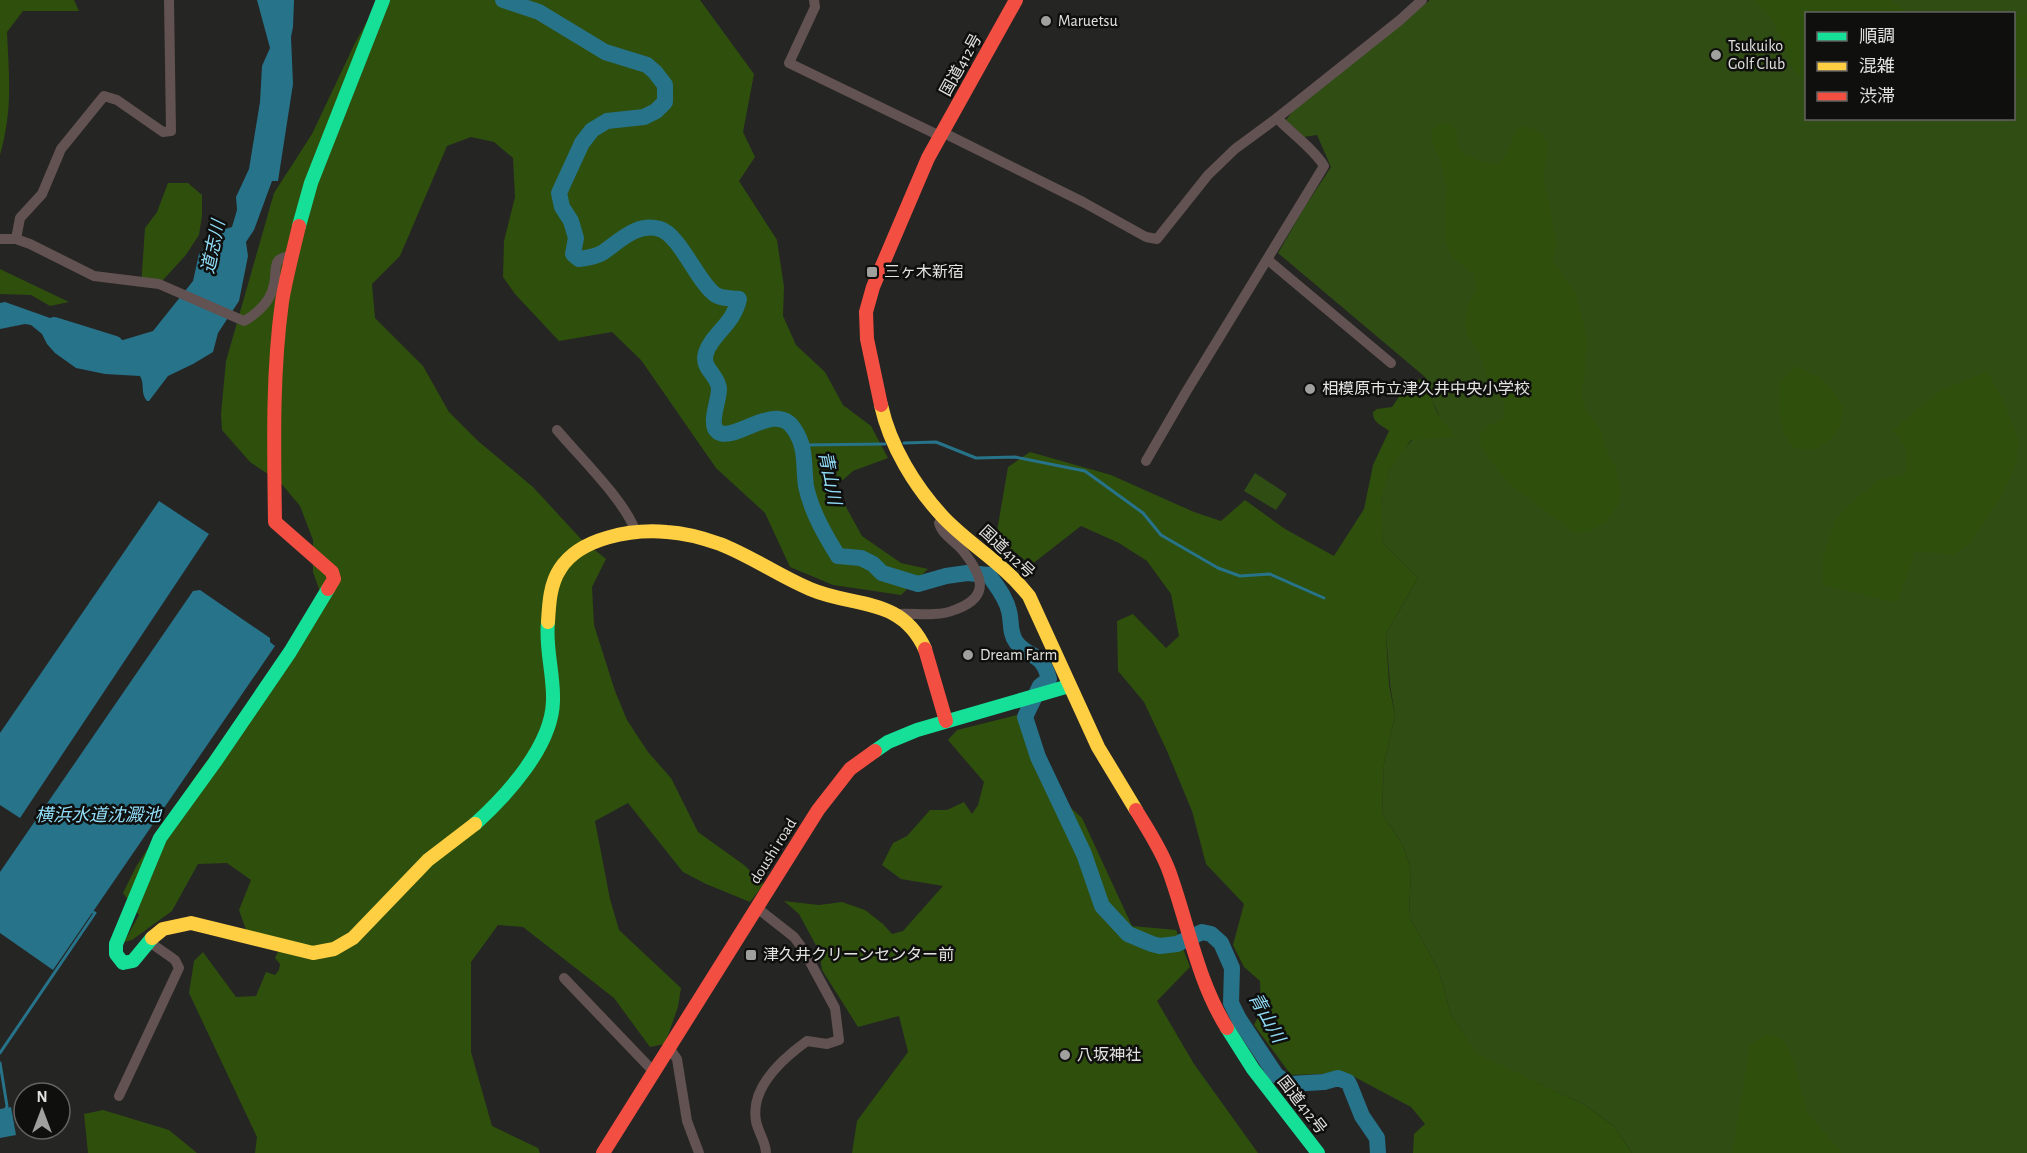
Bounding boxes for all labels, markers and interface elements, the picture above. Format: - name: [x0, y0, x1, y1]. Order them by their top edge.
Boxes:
- legend: [1805, 12, 2015, 120]
- place label: Maruetsu: [1058, 13, 1118, 29]
- marker: Maruetsu: [1039, 14, 1053, 28]
- text: 順調: [1859, 28, 1895, 46]
- street label: 国道412号: [937, 31, 985, 99]
- place label: Tsukuiko Golf Club: [1728, 38, 1785, 72]
- marker: Tsukuiko Golf Club: [1709, 48, 1723, 62]
- text: 混雑: [1859, 56, 1895, 76]
- text: 渋滞: [1859, 87, 1895, 106]
- water label: 道志川: [198, 216, 229, 275]
- place label: 三ヶ木新宿: [884, 263, 964, 280]
- marker: 三ヶ木新宿: [865, 265, 879, 279]
- place label: 相模原市立津久井中央小学校: [1322, 380, 1530, 397]
- marker: 相模原市立津久井中央小学校: [1303, 382, 1317, 396]
- water label: 青山川: [815, 449, 845, 508]
- street label: 国道412号: [977, 522, 1038, 581]
- place label: Dream Farm: [980, 647, 1057, 663]
- marker: Dream Farm: [961, 648, 975, 662]
- water label: 横浜水道沈澱池: [35, 805, 163, 825]
- street label: doushi road: [747, 815, 799, 887]
- place label: 津久井クリーンセンター前: [763, 946, 954, 963]
- marker: 津久井クリーンセンター前: [744, 948, 758, 962]
- water label: 青山川: [1245, 989, 1290, 1048]
- place label: 八坂神社: [1077, 1047, 1141, 1063]
- marker: 八坂神社: [1058, 1048, 1072, 1062]
- street label: 国道412号: [1275, 1072, 1330, 1137]
- north arrow: [12, 1081, 72, 1141]
- text: N: [36, 1089, 48, 1105]

